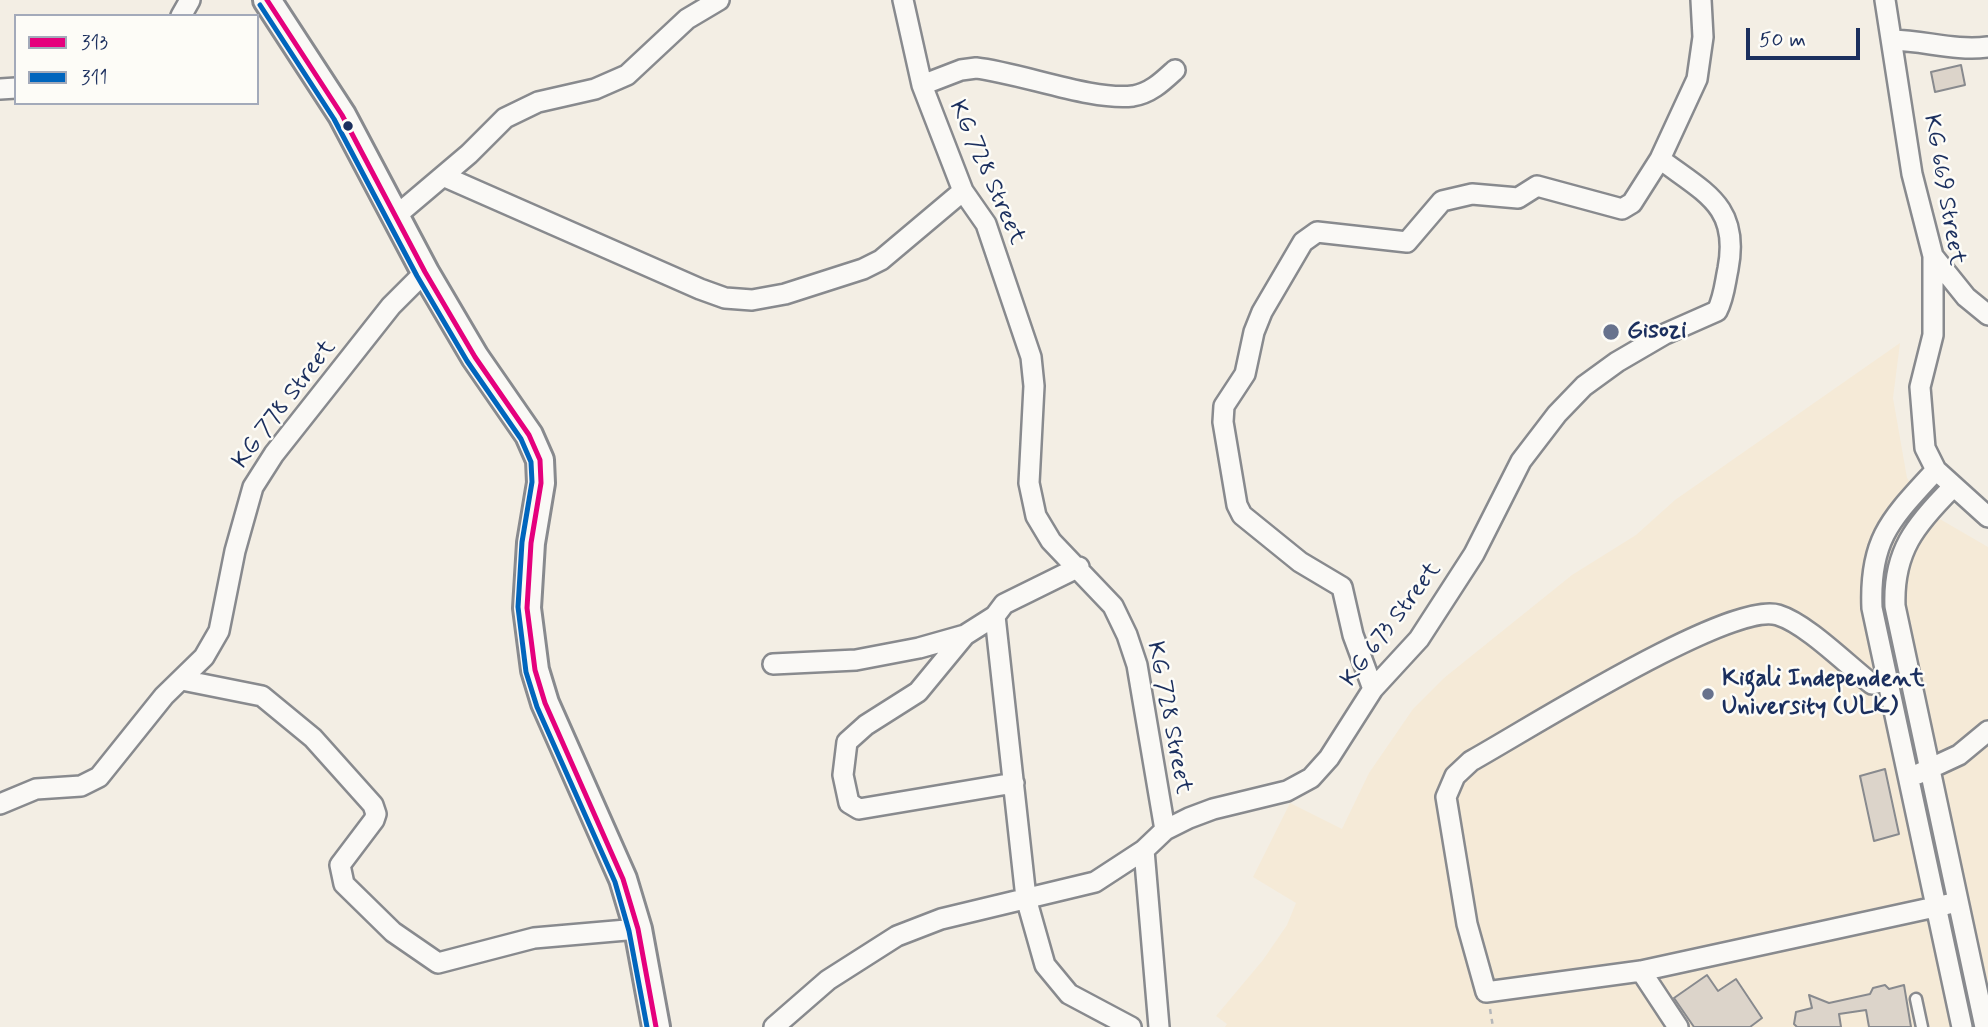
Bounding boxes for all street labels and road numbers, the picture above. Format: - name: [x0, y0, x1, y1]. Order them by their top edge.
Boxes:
- street label: KG 728 Street: [941, 96, 1031, 250]
- street label: KG 669 Street: [1916, 112, 1970, 268]
- street label: KG 778 Street: [227, 335, 343, 475]
- street label: KG 673 Street: [1336, 557, 1448, 693]
- street label: KG 728 Street: [1139, 639, 1197, 797]

